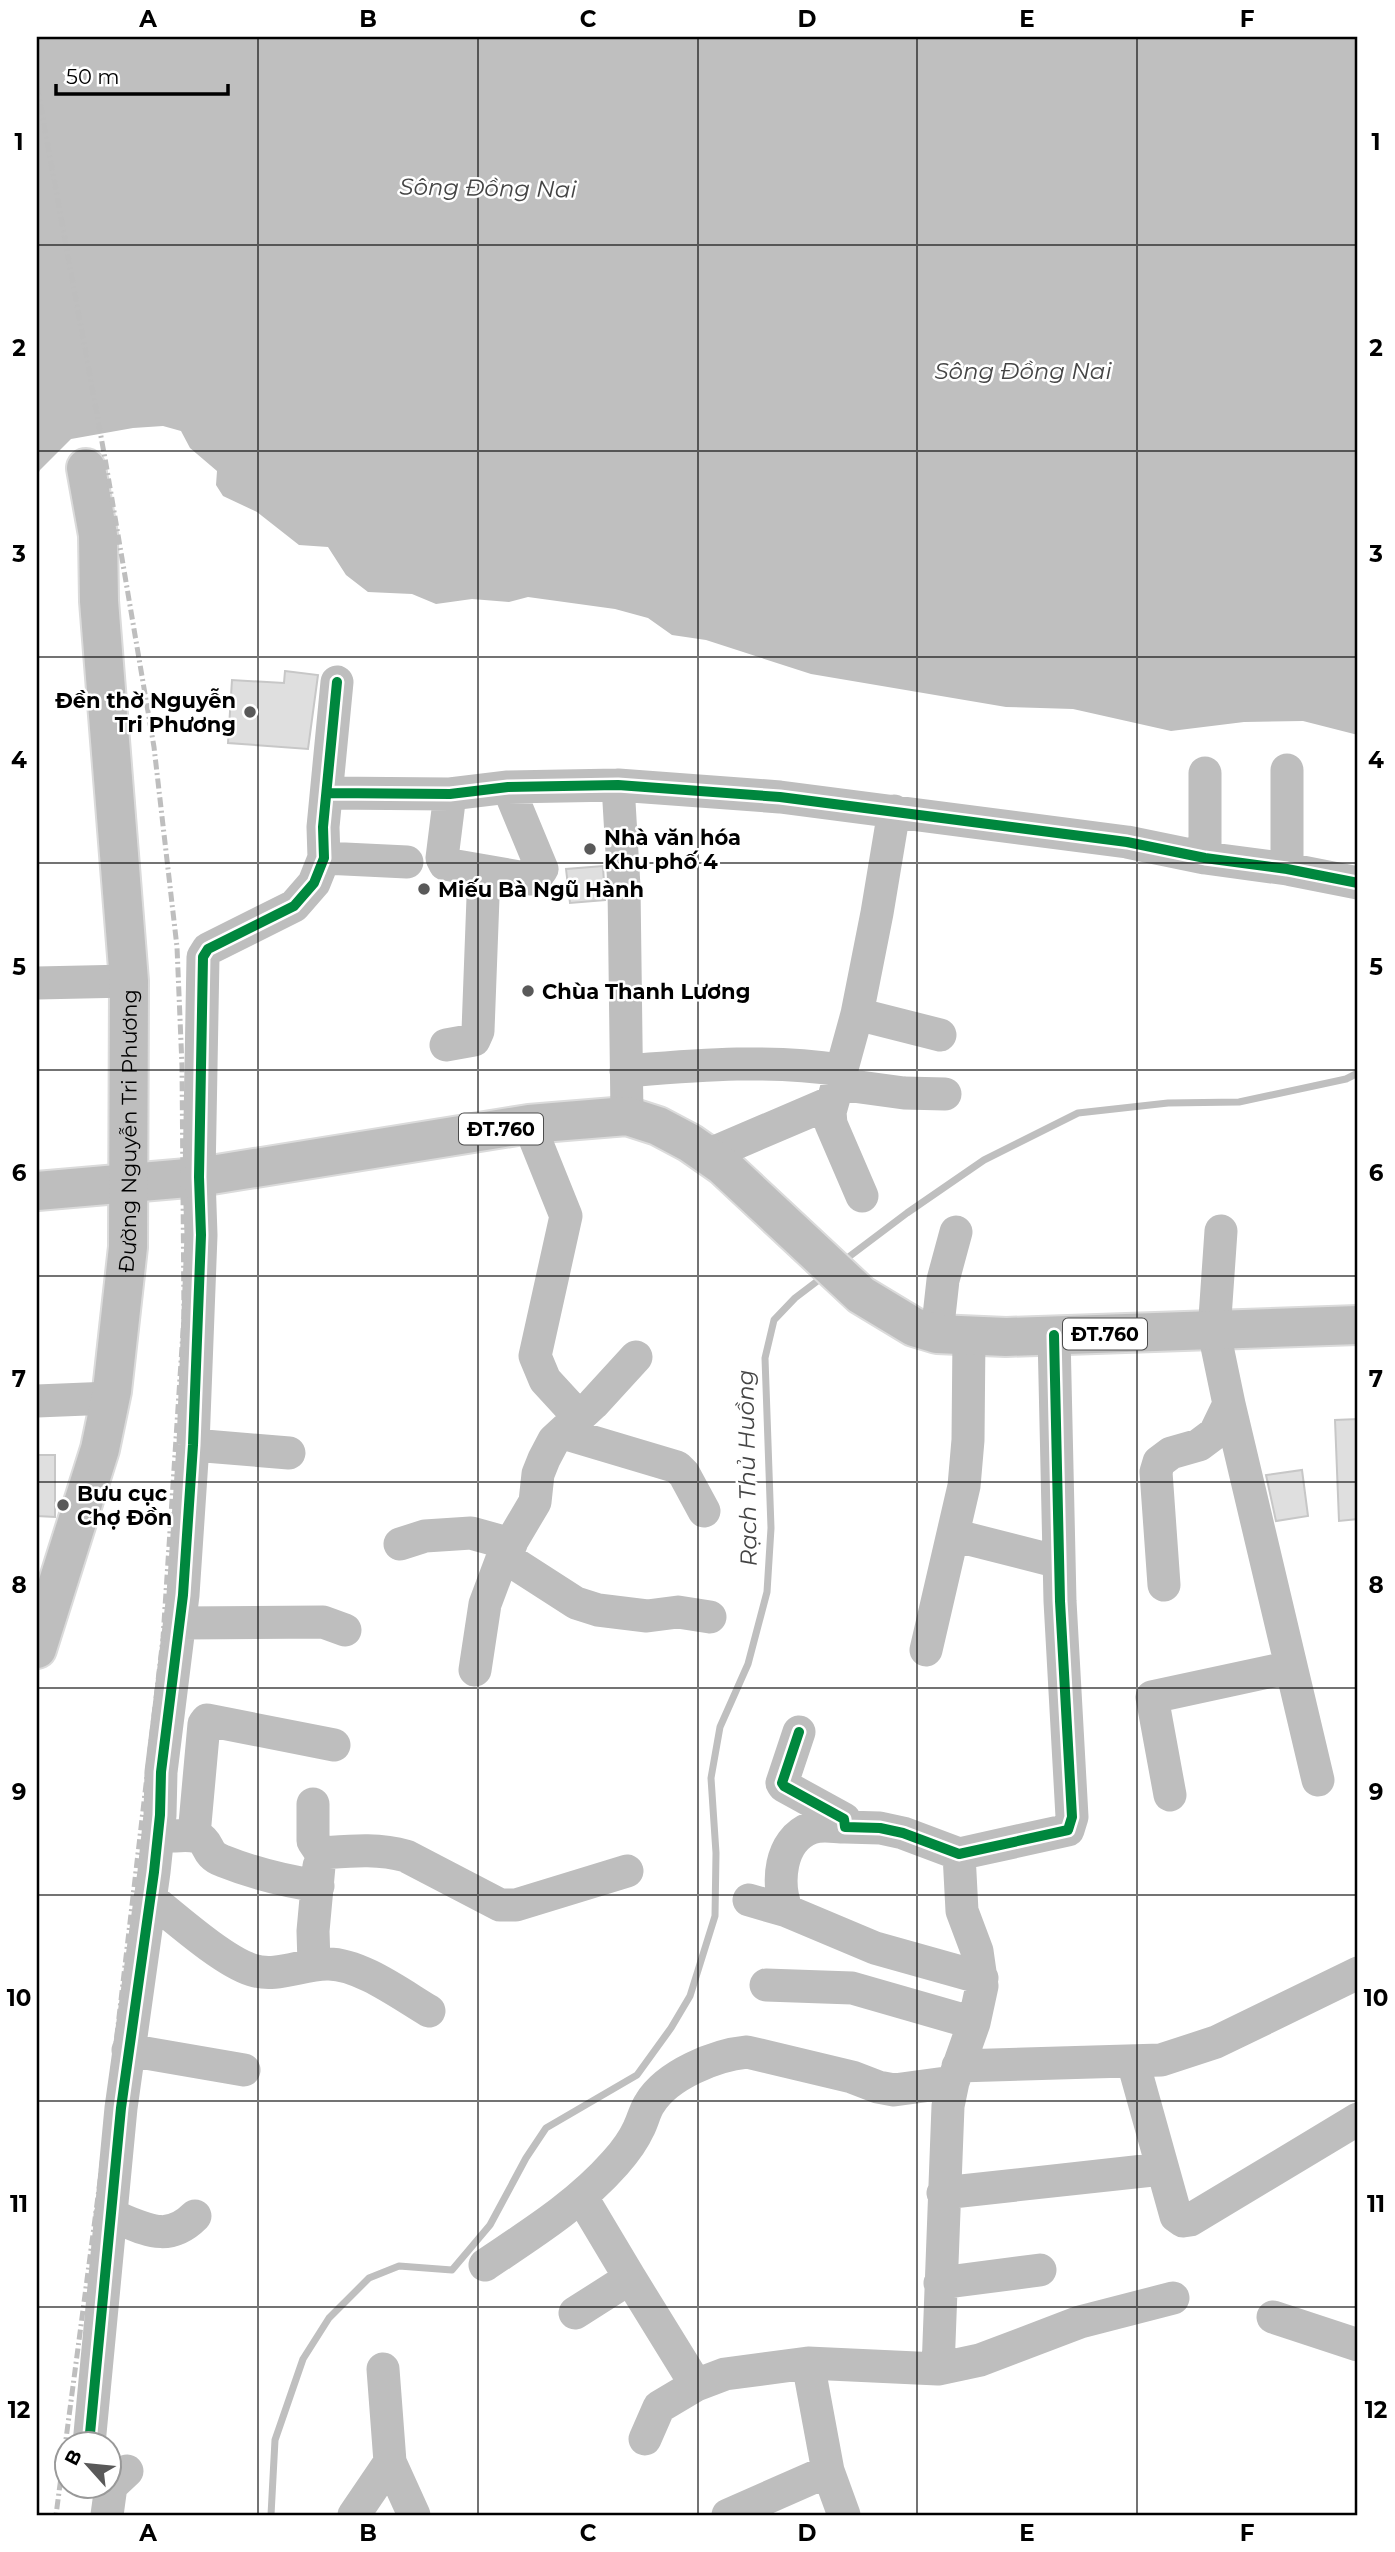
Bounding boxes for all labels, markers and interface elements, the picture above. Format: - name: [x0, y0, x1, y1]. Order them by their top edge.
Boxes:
- text: A: [138, 5, 157, 33]
- text: B: [359, 5, 377, 33]
- text: C: [580, 5, 597, 33]
- text: D: [798, 5, 817, 33]
- text: E: [1019, 5, 1035, 33]
- text: F: [1240, 5, 1255, 33]
- scale bar: [56, 52, 228, 96]
- text: 50 m: [66, 64, 120, 89]
- text: 1: [14, 128, 24, 156]
- text: 1: [1371, 128, 1381, 156]
- water label: Sông Đồng Nai: [399, 172, 578, 204]
- text: 2: [12, 334, 26, 362]
- text: 2: [1369, 334, 1383, 362]
- water label: Sông Đồng Nai: [934, 357, 1112, 385]
- text: 3: [11, 540, 26, 568]
- text: 3: [1368, 540, 1383, 568]
- place label: Đền thờ Nguyễn Tri Phương: [55, 688, 236, 737]
- marker: Đền thờ Nguyễn Tri Phương: [242, 704, 258, 720]
- text: 4: [11, 746, 27, 774]
- text: 4: [1368, 746, 1384, 774]
- place label: Nhà văn hóa Khu phố 4: [604, 825, 741, 874]
- marker: Nhà văn hóa Khu phố 4: [582, 841, 598, 857]
- place label: Miếu Bà Ngũ Hành: [438, 877, 644, 902]
- marker: Miếu Bà Ngũ Hành: [416, 881, 432, 897]
- text: 5: [12, 953, 26, 981]
- text: 5: [1369, 953, 1383, 981]
- place label: Chùa Thanh Lương: [542, 979, 750, 1004]
- marker: Chùa Thanh Lương: [520, 983, 536, 999]
- street label: Đường Nguyễn Tri Phương: [113, 989, 141, 1274]
- road number: ĐT.760: [459, 1114, 543, 1144]
- text: 6: [12, 1159, 27, 1187]
- text: 6: [1369, 1159, 1384, 1187]
- road number: ĐT.760: [1063, 1318, 1147, 1350]
- text: 7: [12, 1365, 26, 1393]
- text: 7: [1369, 1365, 1383, 1393]
- water label: Rạch Thủ Huồng: [731, 1369, 763, 1567]
- place label: Bưu cục Chợ Đồn: [77, 1481, 172, 1530]
- marker: Bưu cục Chợ Đồn: [55, 1497, 71, 1513]
- text: 8: [11, 1571, 27, 1599]
- text: 8: [1368, 1571, 1384, 1599]
- text: 9: [12, 1778, 26, 1806]
- text: 9: [1369, 1778, 1383, 1806]
- text: 10: [7, 1984, 31, 2012]
- text: 10: [1364, 1984, 1388, 2012]
- text: 11: [10, 2190, 28, 2218]
- text: 11: [1367, 2190, 1385, 2218]
- text: 12: [8, 2396, 30, 2424]
- text: 12: [1365, 2396, 1387, 2424]
- north arrow: [52, 2430, 122, 2500]
- text: B: [60, 2446, 87, 2469]
- text: A: [138, 2519, 157, 2547]
- text: B: [359, 2519, 377, 2547]
- text: C: [580, 2519, 597, 2547]
- text: D: [798, 2519, 817, 2547]
- text: E: [1019, 2519, 1035, 2547]
- text: F: [1240, 2519, 1255, 2547]

